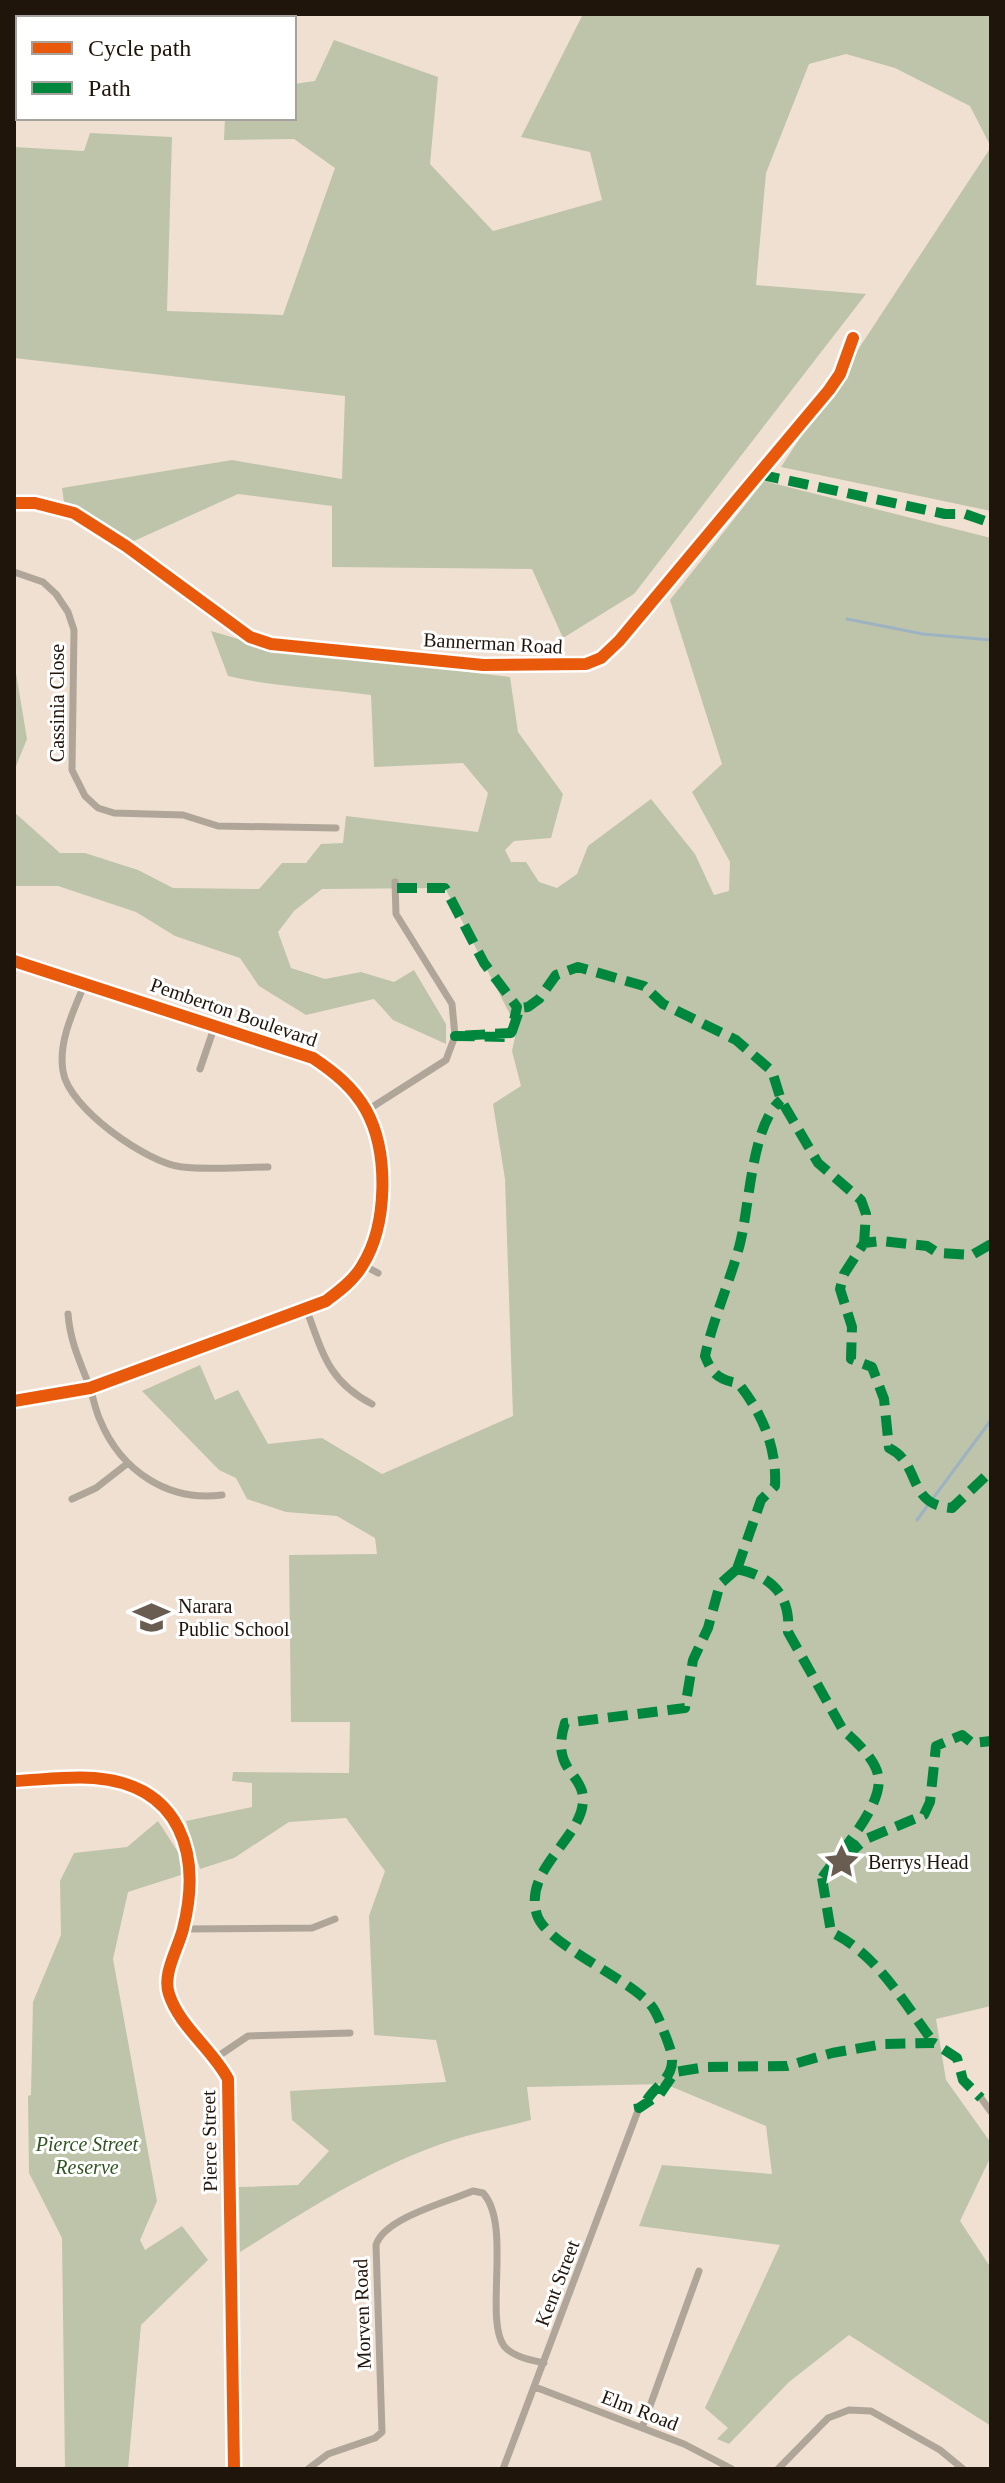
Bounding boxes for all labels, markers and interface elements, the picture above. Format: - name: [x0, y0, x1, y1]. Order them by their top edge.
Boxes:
- legend: [16, 16, 296, 120]
- text: Cycle path: [88, 35, 191, 61]
- text: Path: [88, 75, 131, 101]
- street label: Bannerman Road: [423, 628, 563, 658]
- street label: Cassinia Close: [46, 644, 68, 762]
- street label: Pemberton Boulevard: [148, 973, 320, 1051]
- place label: Narara Public School: [178, 1595, 290, 1640]
- school or university icon: Narara Public School: [133, 1599, 171, 1637]
- place icon: Berrys Head: [823, 1843, 861, 1881]
- place label: Berrys Head: [868, 1851, 969, 1874]
- street label: Pierce Street: [197, 2090, 221, 2192]
- park label: Pierce Street Reserve: [35, 2133, 139, 2178]
- street label: Kent Street: [531, 2236, 584, 2329]
- street label: Morven Road: [349, 2258, 375, 2370]
- street label: Elm Road: [598, 2385, 682, 2435]

